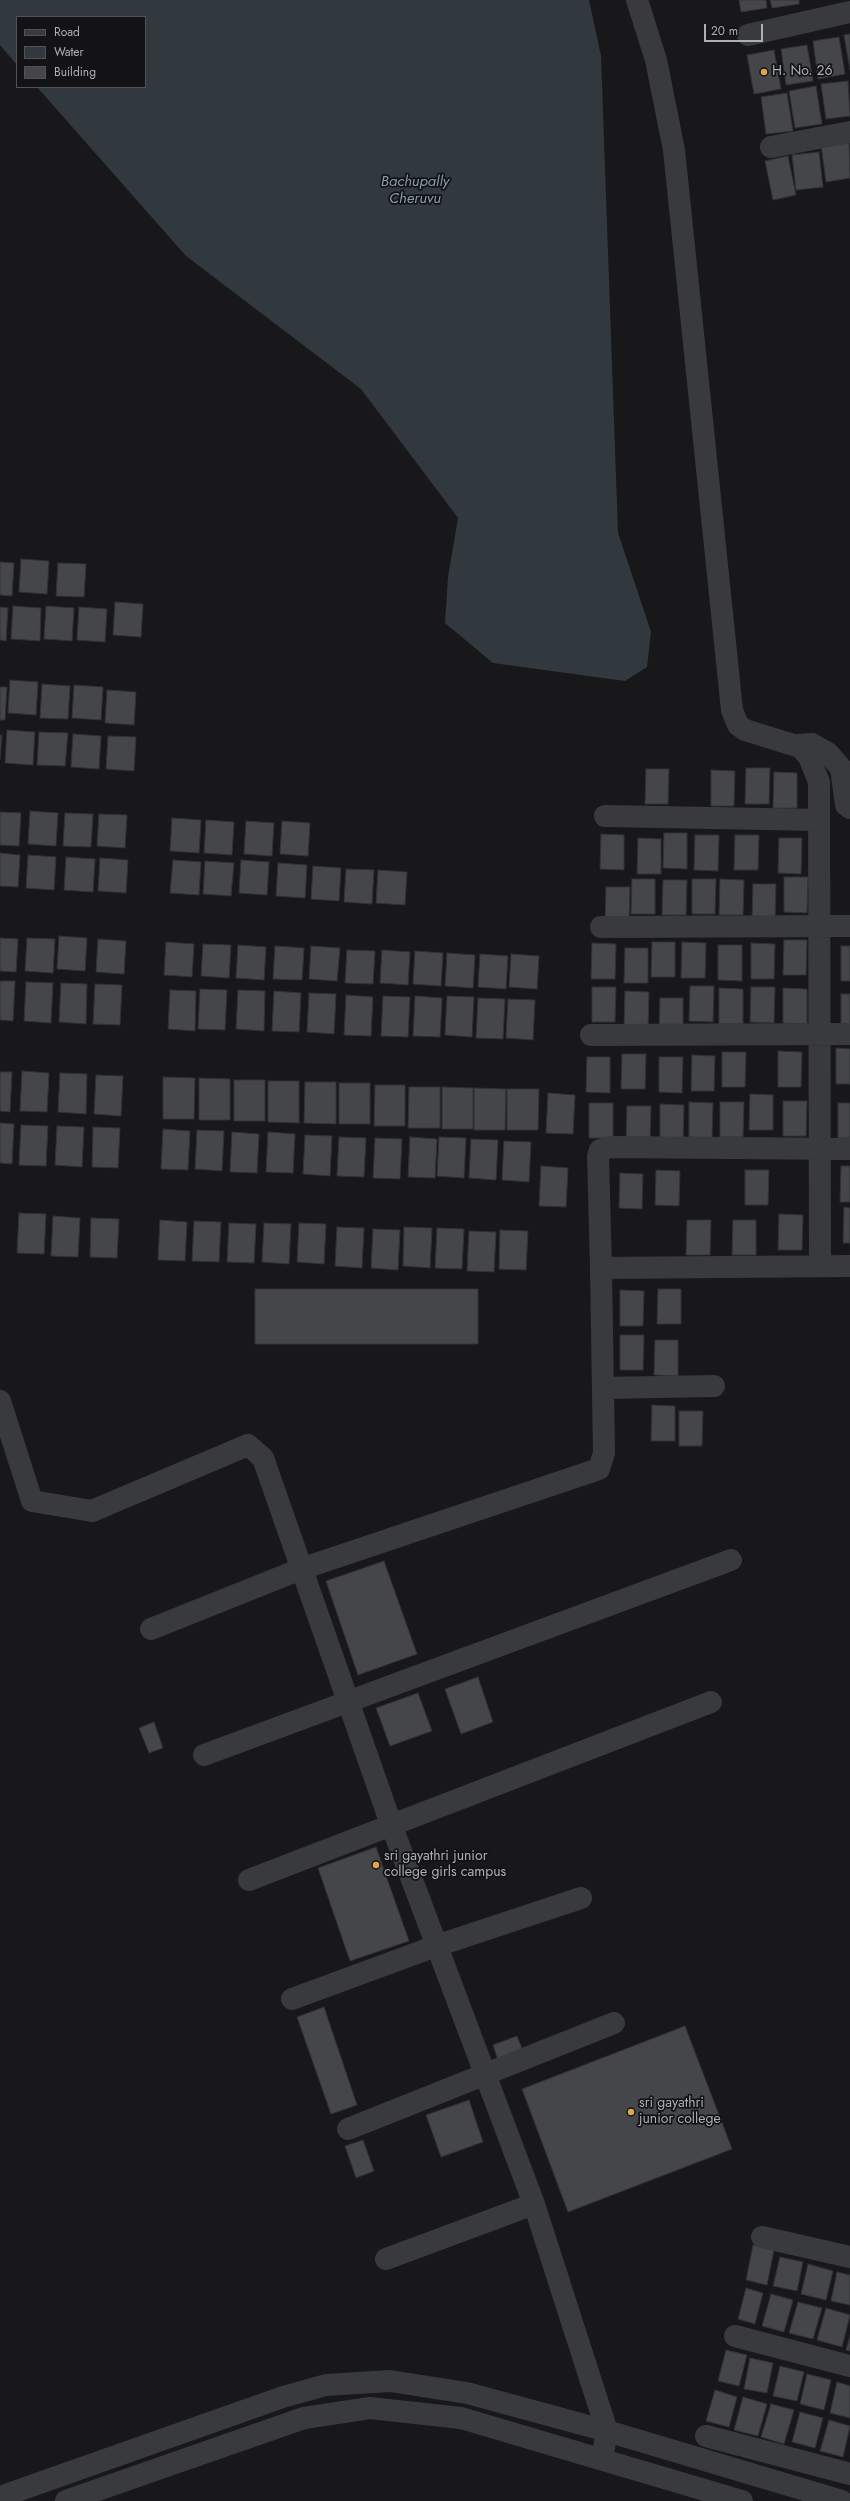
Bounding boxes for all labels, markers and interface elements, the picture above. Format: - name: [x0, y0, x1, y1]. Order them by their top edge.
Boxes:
- legend: [16, 16, 146, 88]
- scale bar: [706, 16, 765, 42]
- text: 20 m: [711, 22, 738, 40]
- text: Road: [54, 23, 80, 41]
- text: Water: [54, 43, 84, 61]
- text: Building: [54, 63, 96, 81]
- place label: H. No. 26: [772, 64, 833, 80]
- marker: H. No. 26: [759, 67, 769, 77]
- water label: Bachupally Cheruvu: [381, 173, 449, 208]
- place label: sri gayathri junior college girls campus: [384, 1849, 506, 1882]
- marker: sri gayathri junior college girls campus: [371, 1860, 381, 1870]
- place label: sri gayathri junior college: [639, 2096, 721, 2128]
- marker: sri gayathri junior college: [626, 2107, 636, 2117]

